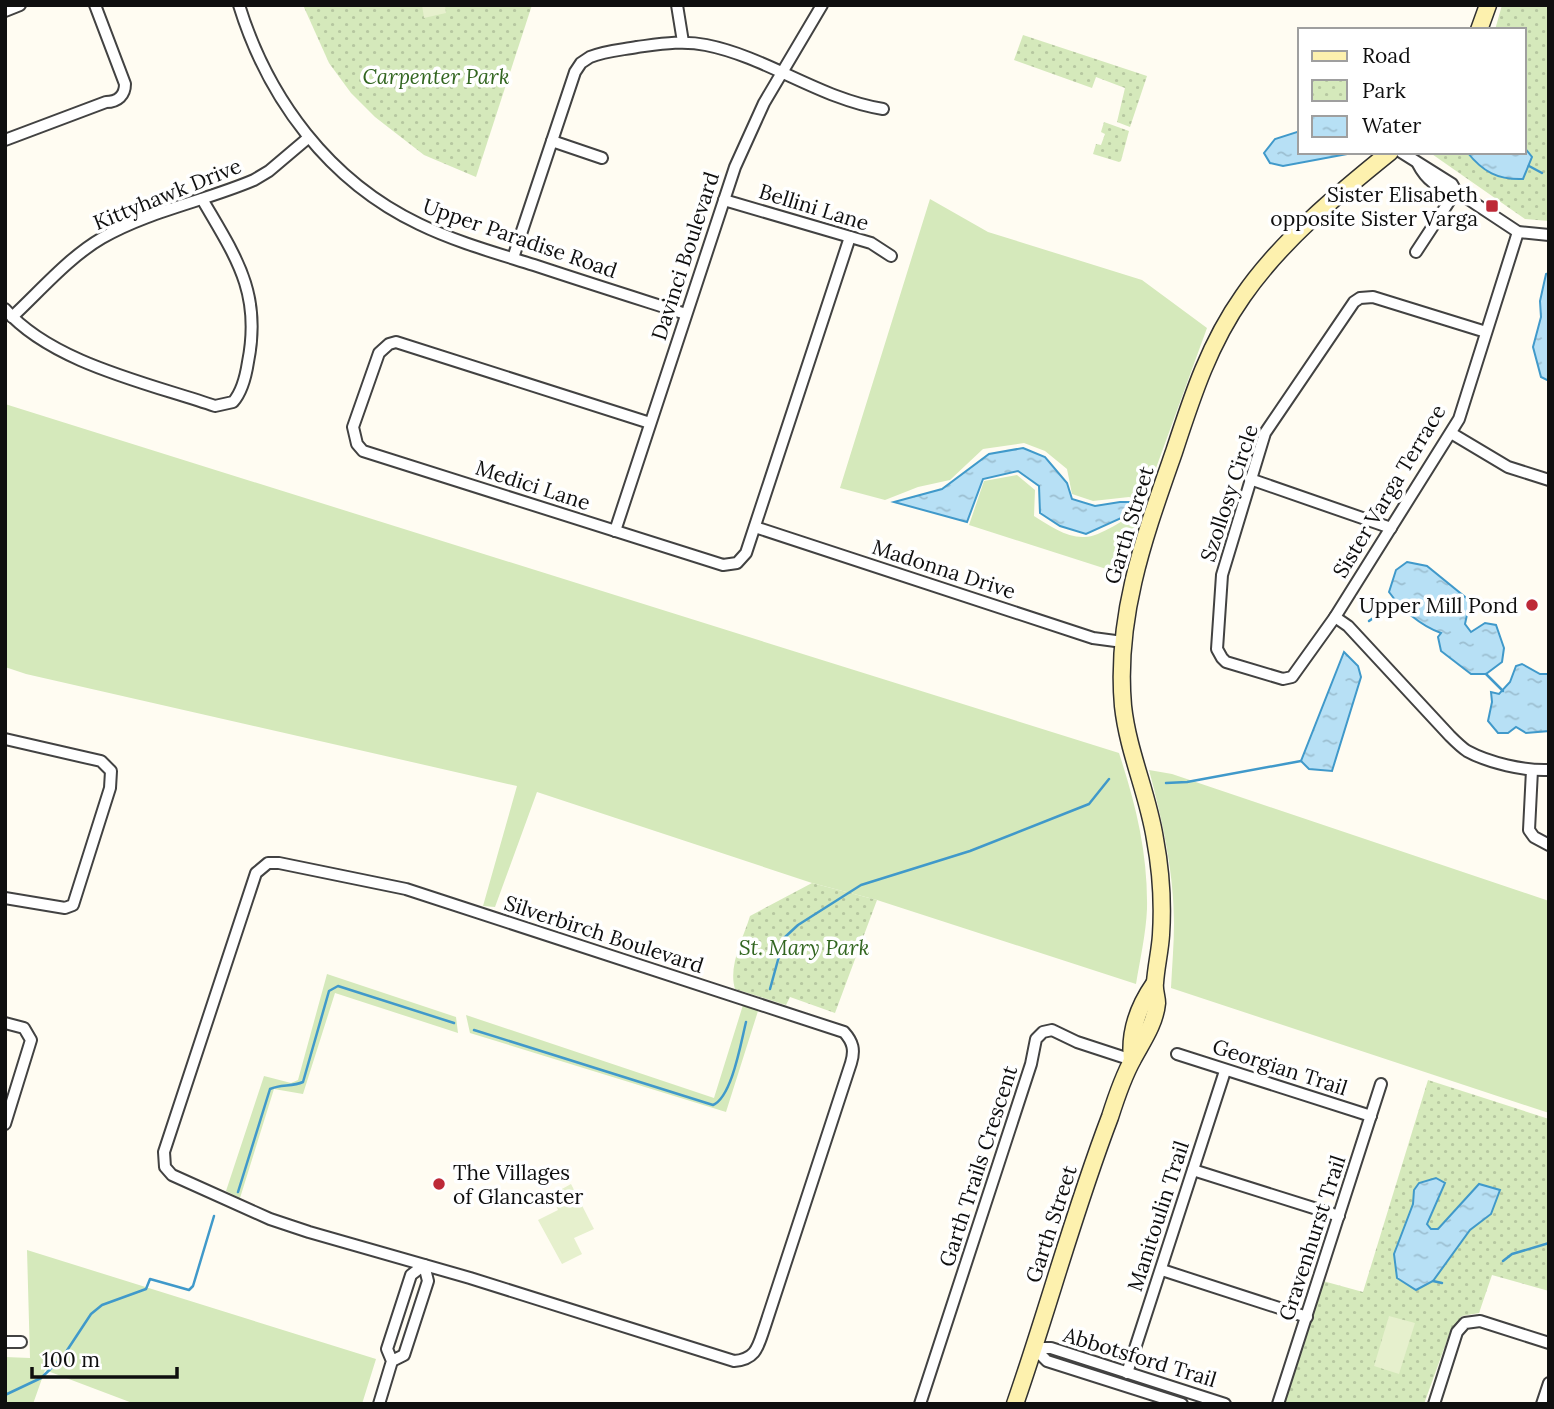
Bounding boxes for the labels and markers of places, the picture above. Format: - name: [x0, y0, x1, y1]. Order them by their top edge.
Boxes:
- place label: Sister Elisabeth opposite Sister Varga: [1270, 181, 1478, 232]
- marker: Sister Elisabeth opposite Sister Varga: [1484, 198, 1500, 214]
- place label: Upper Mill Pond: [1359, 592, 1518, 619]
- marker: Upper Mill Pond: [1524, 597, 1540, 613]
- place label: The Villages of Glancaster: [453, 1159, 583, 1210]
- marker: The Villages of Glancaster: [431, 1176, 447, 1192]

